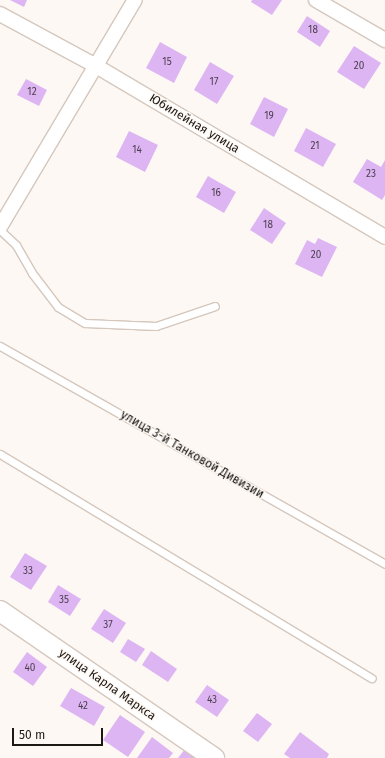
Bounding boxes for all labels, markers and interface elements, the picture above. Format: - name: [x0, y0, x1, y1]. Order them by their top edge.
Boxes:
- house number: 18: [308, 25, 318, 37]
- house number: 15: [162, 57, 172, 69]
- house number: 20: [354, 61, 364, 73]
- house number: 17: [210, 77, 218, 89]
- house number: 12: [27, 87, 37, 99]
- street label: Юбилейная улица: [146, 91, 242, 157]
- house number: 19: [264, 111, 274, 123]
- house number: 21: [310, 141, 320, 153]
- house number: 14: [132, 145, 142, 157]
- house number: 23: [366, 169, 376, 181]
- house number: 16: [211, 188, 221, 200]
- house number: 18: [263, 220, 273, 232]
- house number: 20: [311, 250, 321, 262]
- street label: улица 3-й Танковой Дивизии: [118, 408, 266, 502]
- house number: 33: [23, 566, 33, 578]
- house number: 35: [59, 595, 69, 607]
- house number: 37: [103, 620, 113, 632]
- street label: улица Карла Маркса: [56, 646, 158, 724]
- house number: 40: [25, 663, 35, 675]
- house number: 43: [207, 695, 217, 707]
- house number: 42: [78, 701, 88, 713]
- scale bar: [14, 720, 105, 746]
- text: 50 m: [19, 728, 45, 742]

